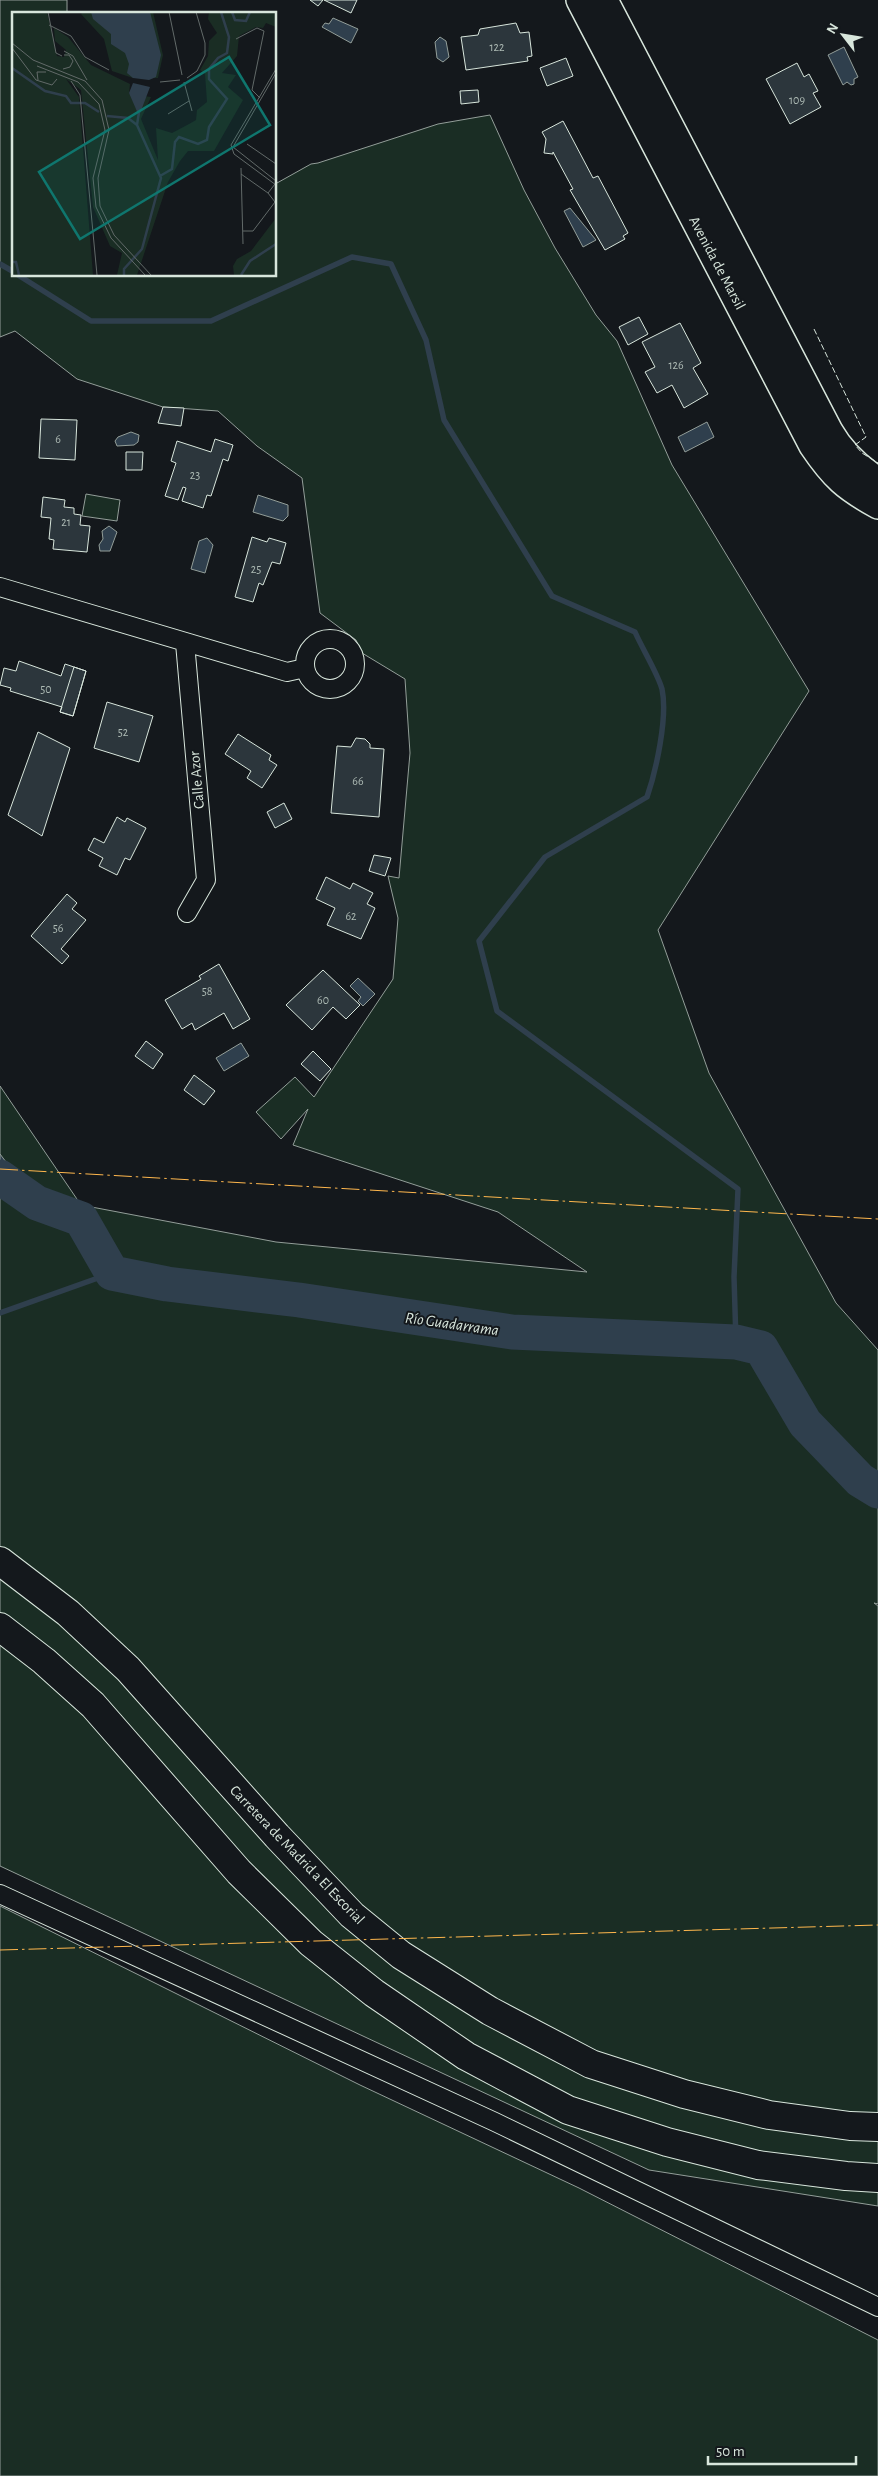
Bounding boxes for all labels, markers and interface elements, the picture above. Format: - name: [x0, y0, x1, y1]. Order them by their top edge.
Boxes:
- north arrow: [818, 10, 868, 60]
- inset map: [12, 12, 276, 276]
- text: N: [824, 21, 841, 37]
- house number: 122: [489, 41, 505, 53]
- house number: 109: [789, 94, 805, 106]
- street label: Avenida de Marsil: [686, 214, 748, 312]
- house number: 126: [668, 359, 684, 371]
- house number: 6: [55, 433, 61, 445]
- house number: 23: [190, 469, 200, 481]
- house number: 21: [61, 516, 71, 528]
- house number: 25: [251, 563, 261, 575]
- house number: 50: [40, 683, 52, 695]
- house number: 52: [118, 726, 129, 738]
- street label: Calle Azor: [187, 750, 207, 810]
- house number: 66: [352, 775, 364, 787]
- house number: 62: [345, 910, 357, 922]
- house number: 56: [53, 922, 64, 934]
- house number: 58: [202, 985, 213, 997]
- house number: 60: [317, 994, 329, 1006]
- water label: Río Guadarrama: [404, 1310, 500, 1338]
- street label: Carretera de Madrid a El Escorial: [227, 1783, 367, 1927]
- scale bar: [708, 2434, 856, 2466]
- text: 50 m: [716, 2444, 745, 2459]

